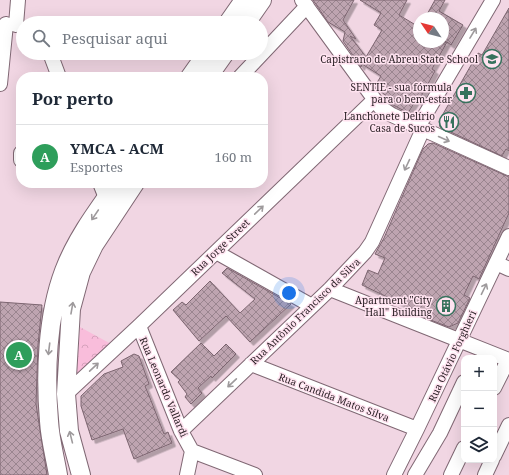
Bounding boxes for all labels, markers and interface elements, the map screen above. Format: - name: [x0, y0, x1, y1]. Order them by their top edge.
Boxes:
- north arrow: [413, 12, 449, 48]
- search box: [16, 16, 268, 60]
- icon: search: [30, 27, 52, 49]
- one-way arrow: [470, 27, 478, 39]
- text: Pesquisar aqui: [62, 28, 168, 48]
- school or university icon: Capistrano de Abreu State School: [481, 48, 503, 70]
- place label: Capistrano de Abreu State School: [320, 52, 478, 66]
- place label: SENTIE - sua fórmula para o bem-estar: [351, 80, 452, 106]
- pharmacy icon: SENTIE - sua fórmula para o bem-estar: [455, 82, 477, 104]
- text: Por perto: [32, 87, 114, 110]
- place label: Lanchonete Delírio Casa de Sucos: [344, 109, 435, 135]
- restaurant icon: Lanchonete Delírio Casa de Sucos: [438, 111, 460, 133]
- one-way arrow: [437, 135, 449, 143]
- text: YMCA - ACM: [70, 138, 164, 158]
- text: A: [40, 148, 50, 166]
- text: 160 m: [215, 148, 252, 166]
- text: Esportes: [70, 158, 123, 176]
- one-way arrow: [403, 159, 410, 171]
- one-way arrow: [254, 205, 264, 215]
- one-way arrow: [91, 209, 99, 220]
- street label: Rua Jorge Street: [188, 215, 253, 279]
- street label: Rua Antônio Francisco da Silva: [247, 254, 363, 367]
- your location: [279, 283, 299, 303]
- one-way arrow: [481, 283, 488, 295]
- place label: Apartment "City Hall" Building: [355, 293, 433, 319]
- building icon: Apartment "City Hall" Building: [435, 295, 457, 317]
- one-way arrow: [68, 302, 76, 315]
- street label: Rua Otávio Forghieri: [425, 307, 480, 404]
- street label: Rua Leonardo Vallardi: [137, 335, 192, 440]
- pin: A: [6, 340, 32, 370]
- one-way arrow: [45, 343, 53, 356]
- map controls: [461, 355, 497, 463]
- button: +: [461, 355, 497, 391]
- one-way arrow: [89, 363, 99, 372]
- street label: Rua Candida Matos Silva: [277, 369, 392, 425]
- one-way arrow: [227, 378, 237, 387]
- button: −: [461, 391, 497, 427]
- button: layers: [461, 427, 497, 463]
- one-way arrow: [67, 431, 74, 444]

